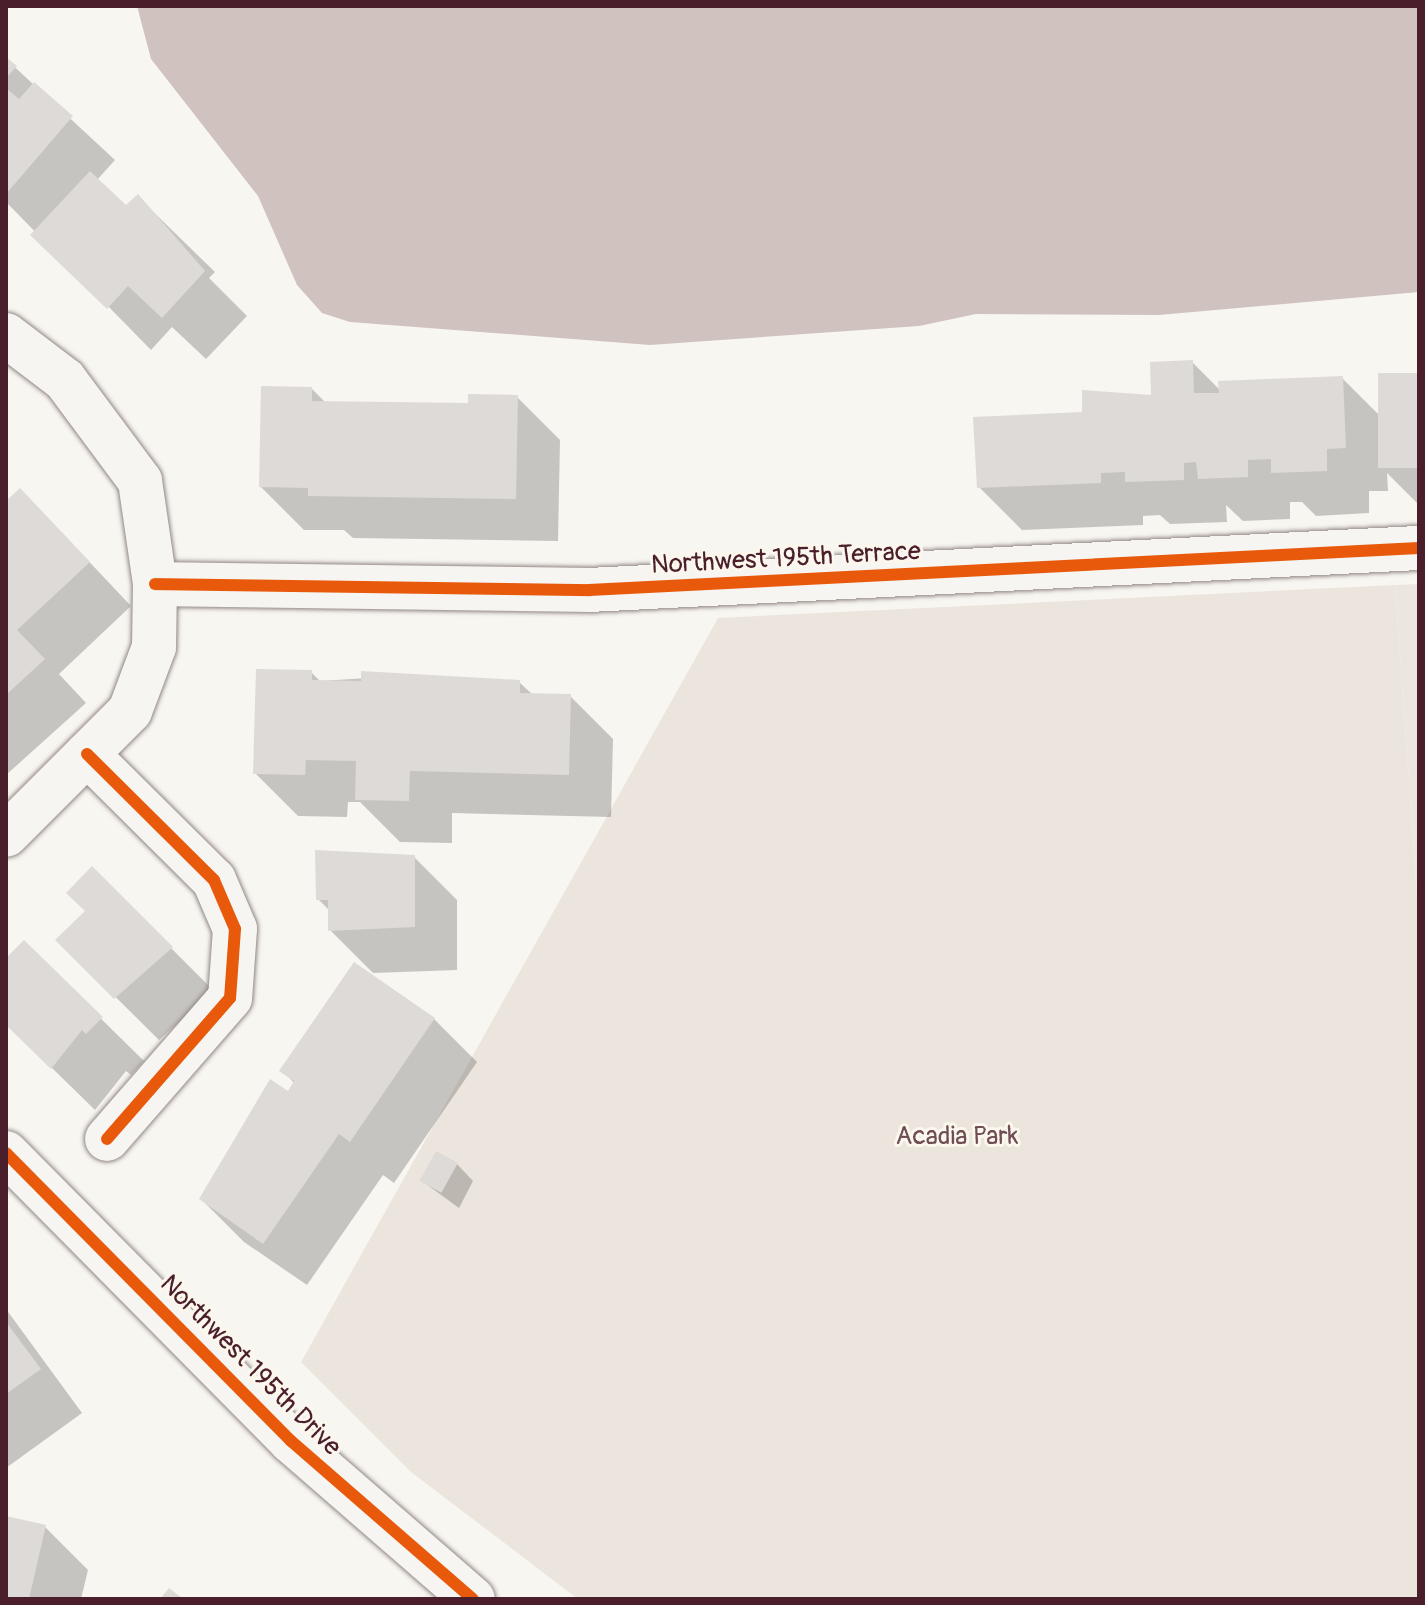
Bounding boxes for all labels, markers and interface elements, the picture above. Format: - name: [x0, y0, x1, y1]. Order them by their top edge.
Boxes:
- street label: Northwest 195th Terrace: [650, 536, 922, 582]
- park label: Acadia Park: [896, 1121, 1018, 1153]
- street label: Northwest 195th Drive: [153, 1269, 347, 1463]

